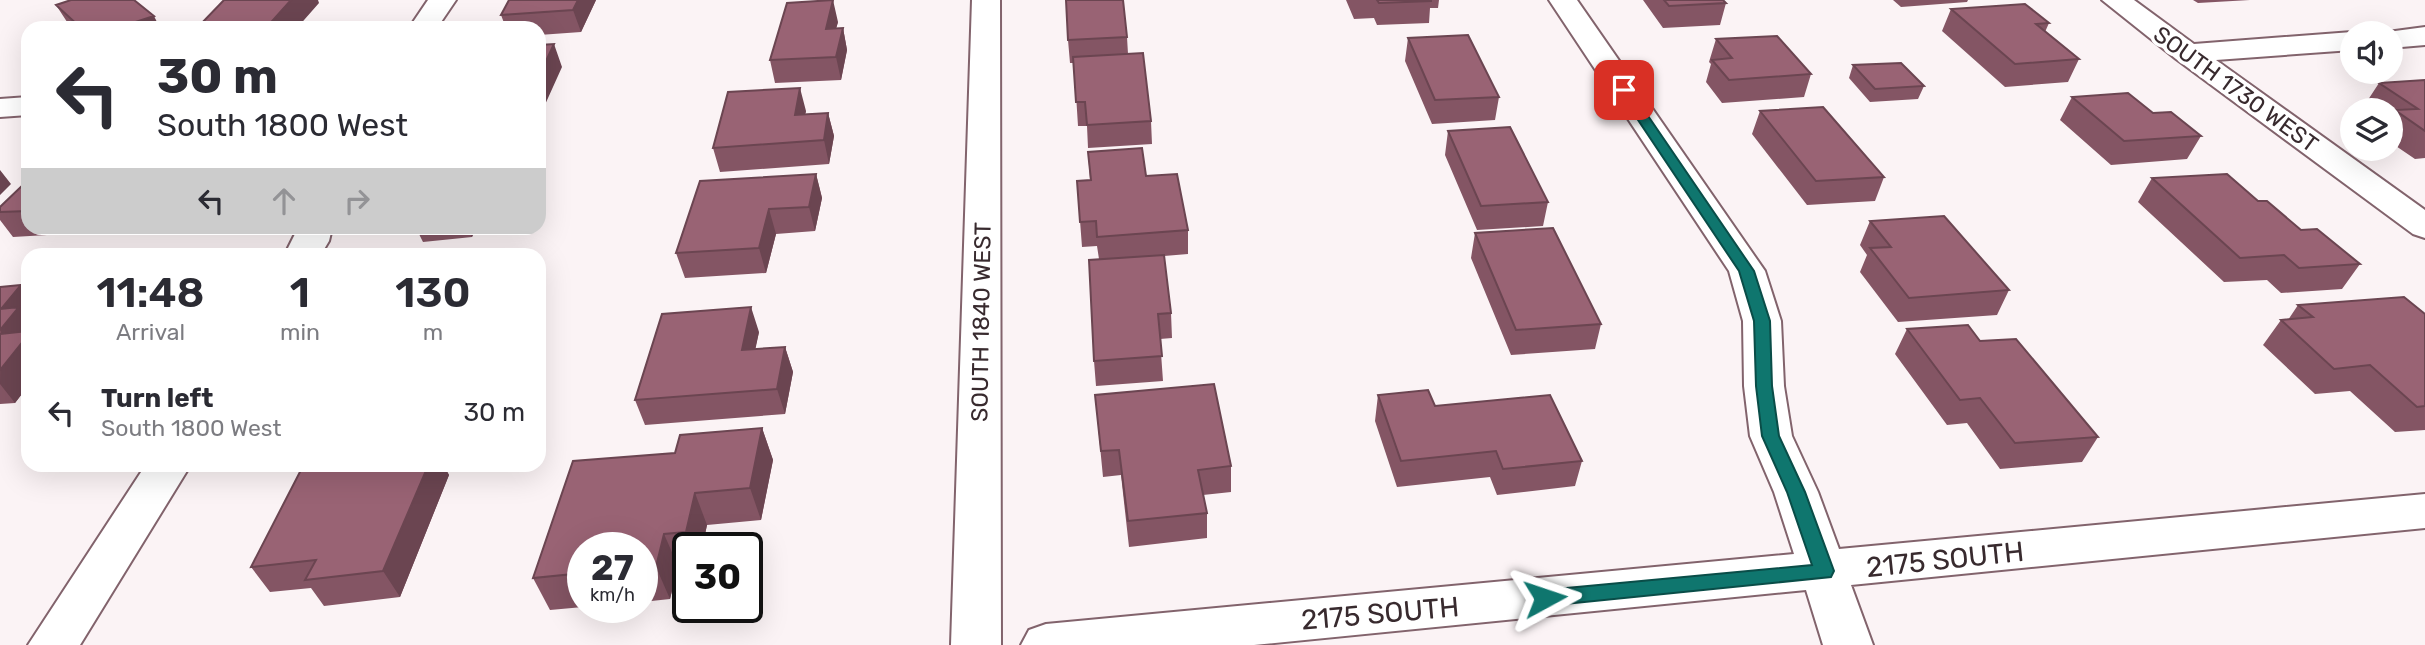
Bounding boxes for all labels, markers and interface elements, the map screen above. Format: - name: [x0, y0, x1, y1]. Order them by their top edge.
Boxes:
- street label: SOUTH 1730 WEST: [2148, 20, 2324, 158]
- map controls: [2340, 21, 2403, 161]
- button: sound: [2340, 21, 2403, 84]
- text: 30 m: [157, 47, 278, 105]
- icon: left: [42, 49, 133, 140]
- pin: [1594, 60, 1654, 120]
- icon: arrive: [1605, 71, 1643, 109]
- button: layers: [2340, 98, 2403, 161]
- text: South 1800 West: [157, 106, 408, 144]
- icon: left: [192, 182, 230, 220]
- icon: ahead: [265, 182, 303, 220]
- icon: right: [338, 182, 376, 220]
- street label: SOUTH 1840 WEST: [965, 222, 997, 422]
- text: 11:48: [96, 268, 205, 318]
- text: 1: [290, 268, 310, 318]
- text: 130: [395, 268, 471, 318]
- text: Arrival: [116, 318, 185, 346]
- text: min: [280, 318, 320, 346]
- text: m: [423, 318, 443, 346]
- text: Turn left: [101, 383, 213, 414]
- icon: left: [42, 394, 80, 432]
- text: 30 m: [463, 397, 525, 428]
- text: South 1800 West: [101, 414, 281, 442]
- speed limit sign: 30: [672, 532, 763, 623]
- street label: 2175 SOUTH: [1865, 535, 2026, 584]
- text: 27: [591, 547, 634, 589]
- position arrow: [1508, 561, 1582, 635]
- text: km/h: [590, 584, 635, 606]
- street label: 2175 SOUTH: [1300, 590, 1460, 637]

